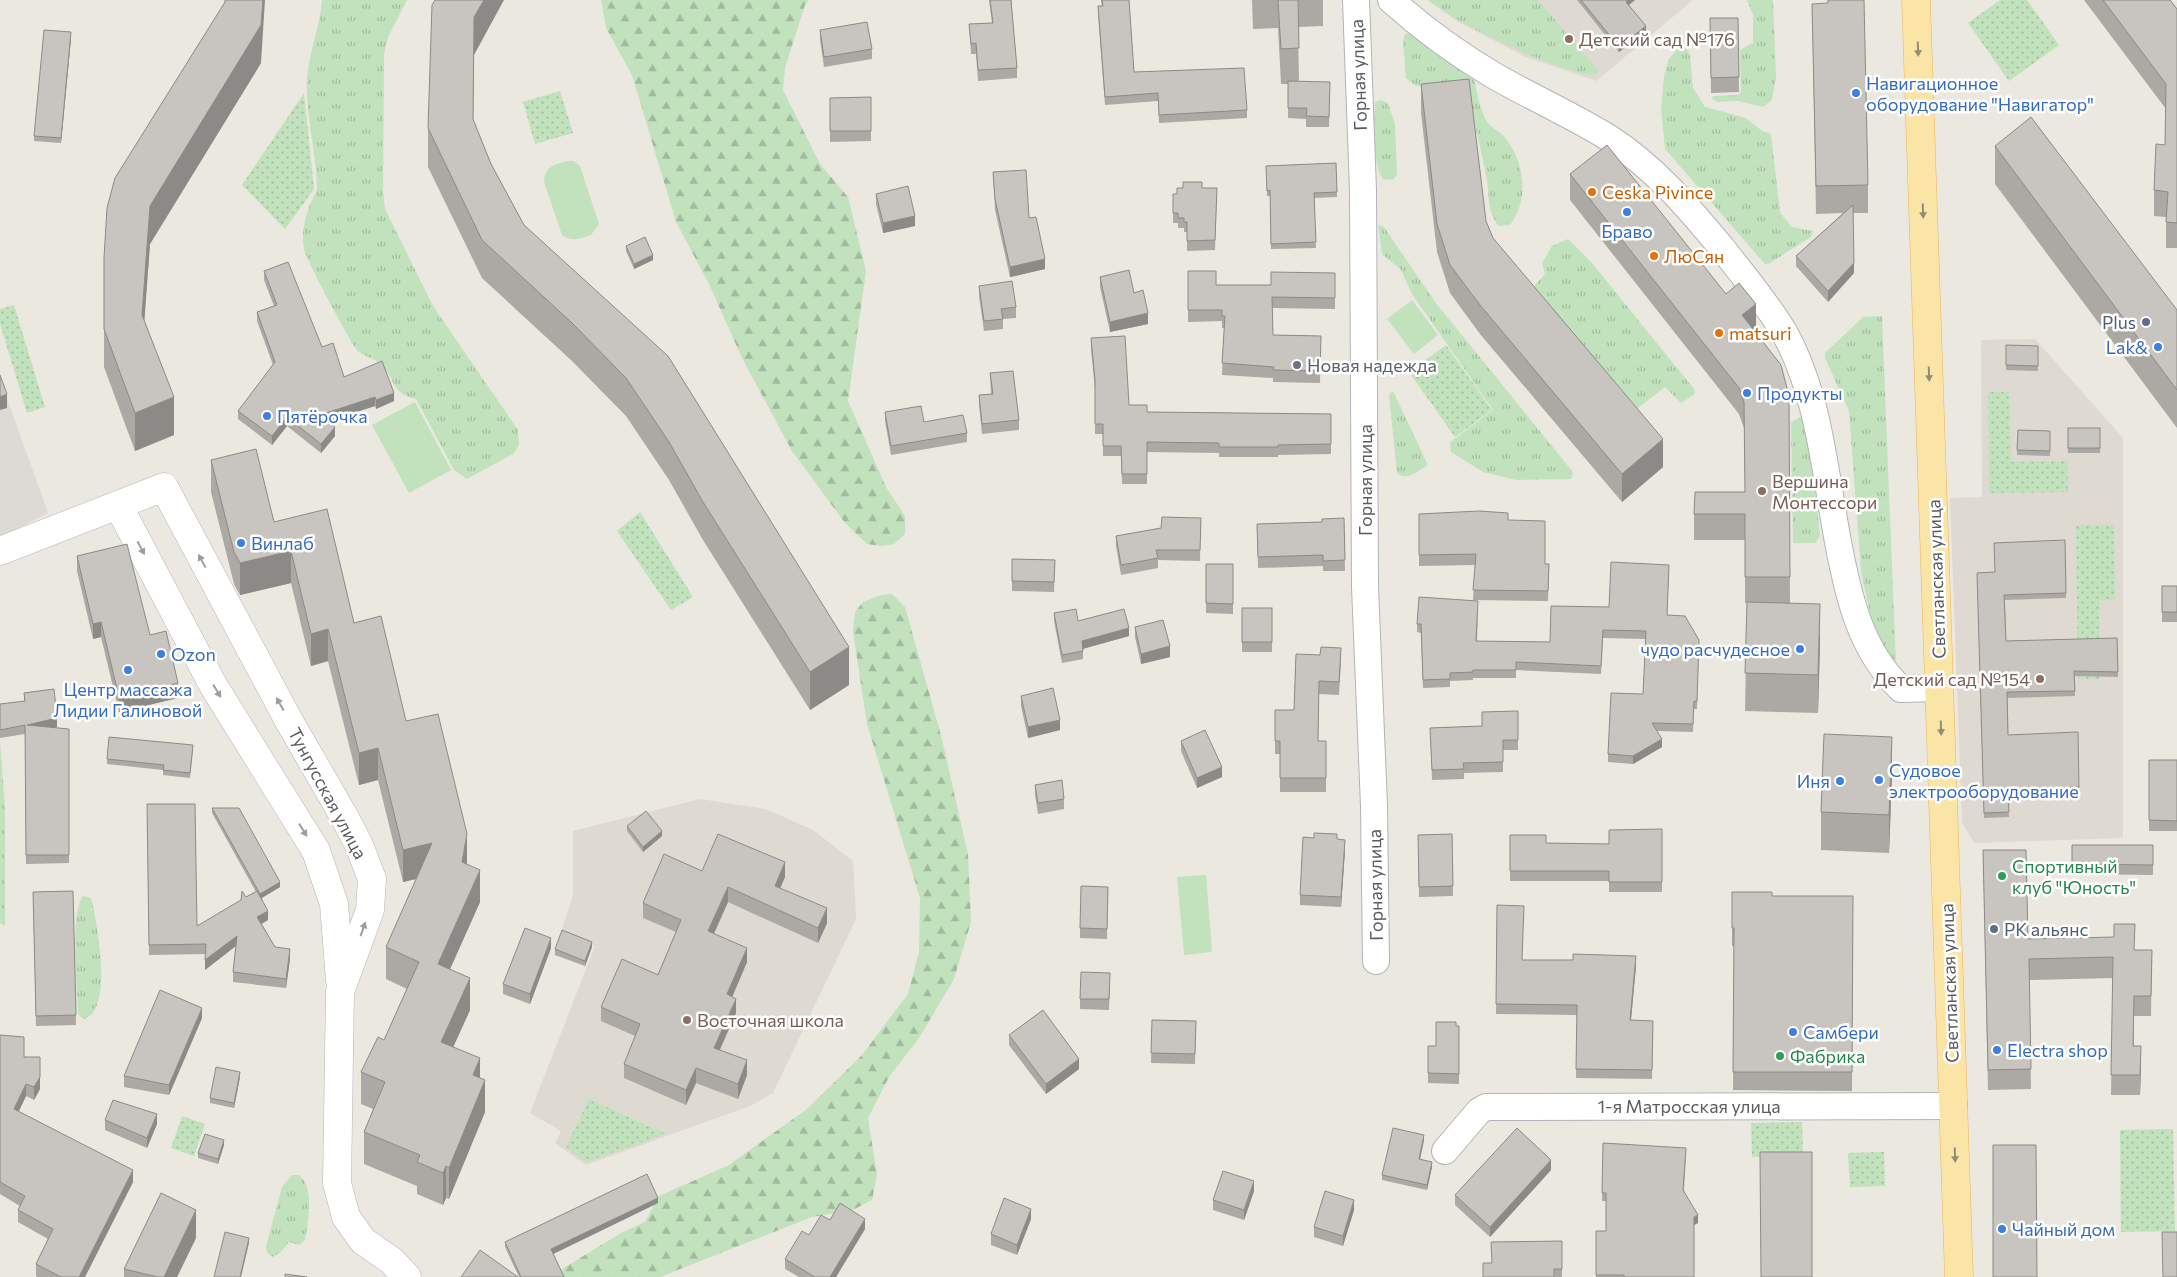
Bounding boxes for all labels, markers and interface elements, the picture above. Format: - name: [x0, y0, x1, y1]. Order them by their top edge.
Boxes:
- street label: Горная улица: [1345, 19, 1371, 131]
- place label: Детский сад №176: [1579, 28, 1735, 50]
- marker: Детский сад №176: [1563, 33, 1575, 45]
- one-way arrow: [1914, 41, 1922, 57]
- place label: Навигационное оборудование "Навигатор": [1866, 72, 2094, 115]
- marker: Навигационное оборудование "Навигатор": [1850, 87, 1862, 99]
- place label: Ceska Pivince: [1602, 181, 1713, 203]
- marker: Ceska Pivince: [1586, 186, 1598, 198]
- one-way arrow: [1919, 203, 1927, 219]
- marker: Браво: [1621, 206, 1633, 218]
- place label: Браво: [1601, 220, 1653, 242]
- place label: ЛюСян: [1664, 245, 1724, 267]
- marker: ЛюСян: [1648, 250, 1660, 262]
- place label: Plus: [2102, 311, 2136, 333]
- marker: Plus: [2140, 316, 2152, 328]
- place label: matsuri: [1729, 322, 1792, 344]
- marker: matsuri: [1713, 327, 1725, 339]
- place label: Lak&: [2106, 336, 2148, 358]
- marker: Lak&: [2152, 341, 2164, 353]
- place label: Новая надежда: [1307, 354, 1437, 376]
- marker: Новая надежда: [1291, 359, 1303, 371]
- one-way arrow: [1925, 366, 1933, 382]
- place label: Продукты: [1757, 382, 1842, 404]
- marker: Продукты: [1741, 387, 1753, 399]
- place label: Пятёрочка: [277, 405, 368, 427]
- marker: Пятёрочка: [261, 410, 273, 422]
- street label: Горная улица: [1354, 424, 1376, 536]
- place label: Вершина Монтессори: [1772, 470, 1877, 513]
- marker: Вершина Монтессори: [1756, 485, 1768, 497]
- street label: Светланская улица: [1922, 499, 1950, 659]
- place label: Винлаб: [251, 532, 314, 554]
- marker: Винлаб: [235, 537, 247, 549]
- one-way arrow: [137, 541, 145, 555]
- one-way arrow: [198, 554, 206, 568]
- place label: чудо расчудесное: [1641, 638, 1790, 660]
- place label: Ozon: [171, 643, 216, 665]
- marker: чудо расчудесное: [1794, 643, 1806, 655]
- marker: Ozon: [155, 648, 167, 660]
- marker: Центр массажа Лидии Галиновой: [122, 664, 134, 676]
- place label: Детский сад №154: [1873, 668, 2030, 690]
- marker: Детский сад №154: [2034, 673, 2046, 685]
- place label: Центр массажа Лидии Галиновой: [54, 678, 202, 721]
- one-way arrow: [213, 685, 222, 698]
- one-way arrow: [276, 697, 284, 711]
- one-way arrow: [1937, 721, 1945, 737]
- street label: Тунгусская улица: [284, 723, 372, 863]
- place label: Судовое электрооборудование: [1889, 759, 2079, 802]
- place label: Иня: [1797, 770, 1830, 792]
- marker: Судовое электрооборудование: [1873, 774, 1885, 786]
- marker: Иня: [1834, 775, 1846, 787]
- one-way arrow: [298, 823, 308, 836]
- street label: Горная улица: [1363, 829, 1387, 941]
- place label: Спортивный клуб "Юность": [2012, 855, 2136, 898]
- marker: Спортивный клуб "Юность": [1996, 870, 2008, 882]
- street label: Светланская улица: [1935, 903, 1963, 1063]
- place label: РК альянс: [2004, 918, 2088, 940]
- one-way arrow: [359, 922, 367, 937]
- marker: РК альянс: [1988, 923, 2000, 935]
- place label: Восточная школа: [697, 1009, 844, 1031]
- marker: Восточная школа: [681, 1014, 693, 1026]
- place label: Самбери: [1803, 1021, 1879, 1043]
- marker: Самбери: [1787, 1026, 1799, 1038]
- place label: Electra shop: [2007, 1039, 2108, 1061]
- marker: Electra shop: [1991, 1044, 2003, 1056]
- place label: Фабрика: [1790, 1045, 1865, 1067]
- marker: Фабрика: [1774, 1050, 1786, 1062]
- street label: 1-я Матросская улица: [1597, 1095, 1781, 1117]
- one-way arrow: [1952, 1147, 1960, 1163]
- place label: Чайный дом: [2012, 1218, 2115, 1240]
- marker: Чайный дом: [1996, 1223, 2008, 1235]

